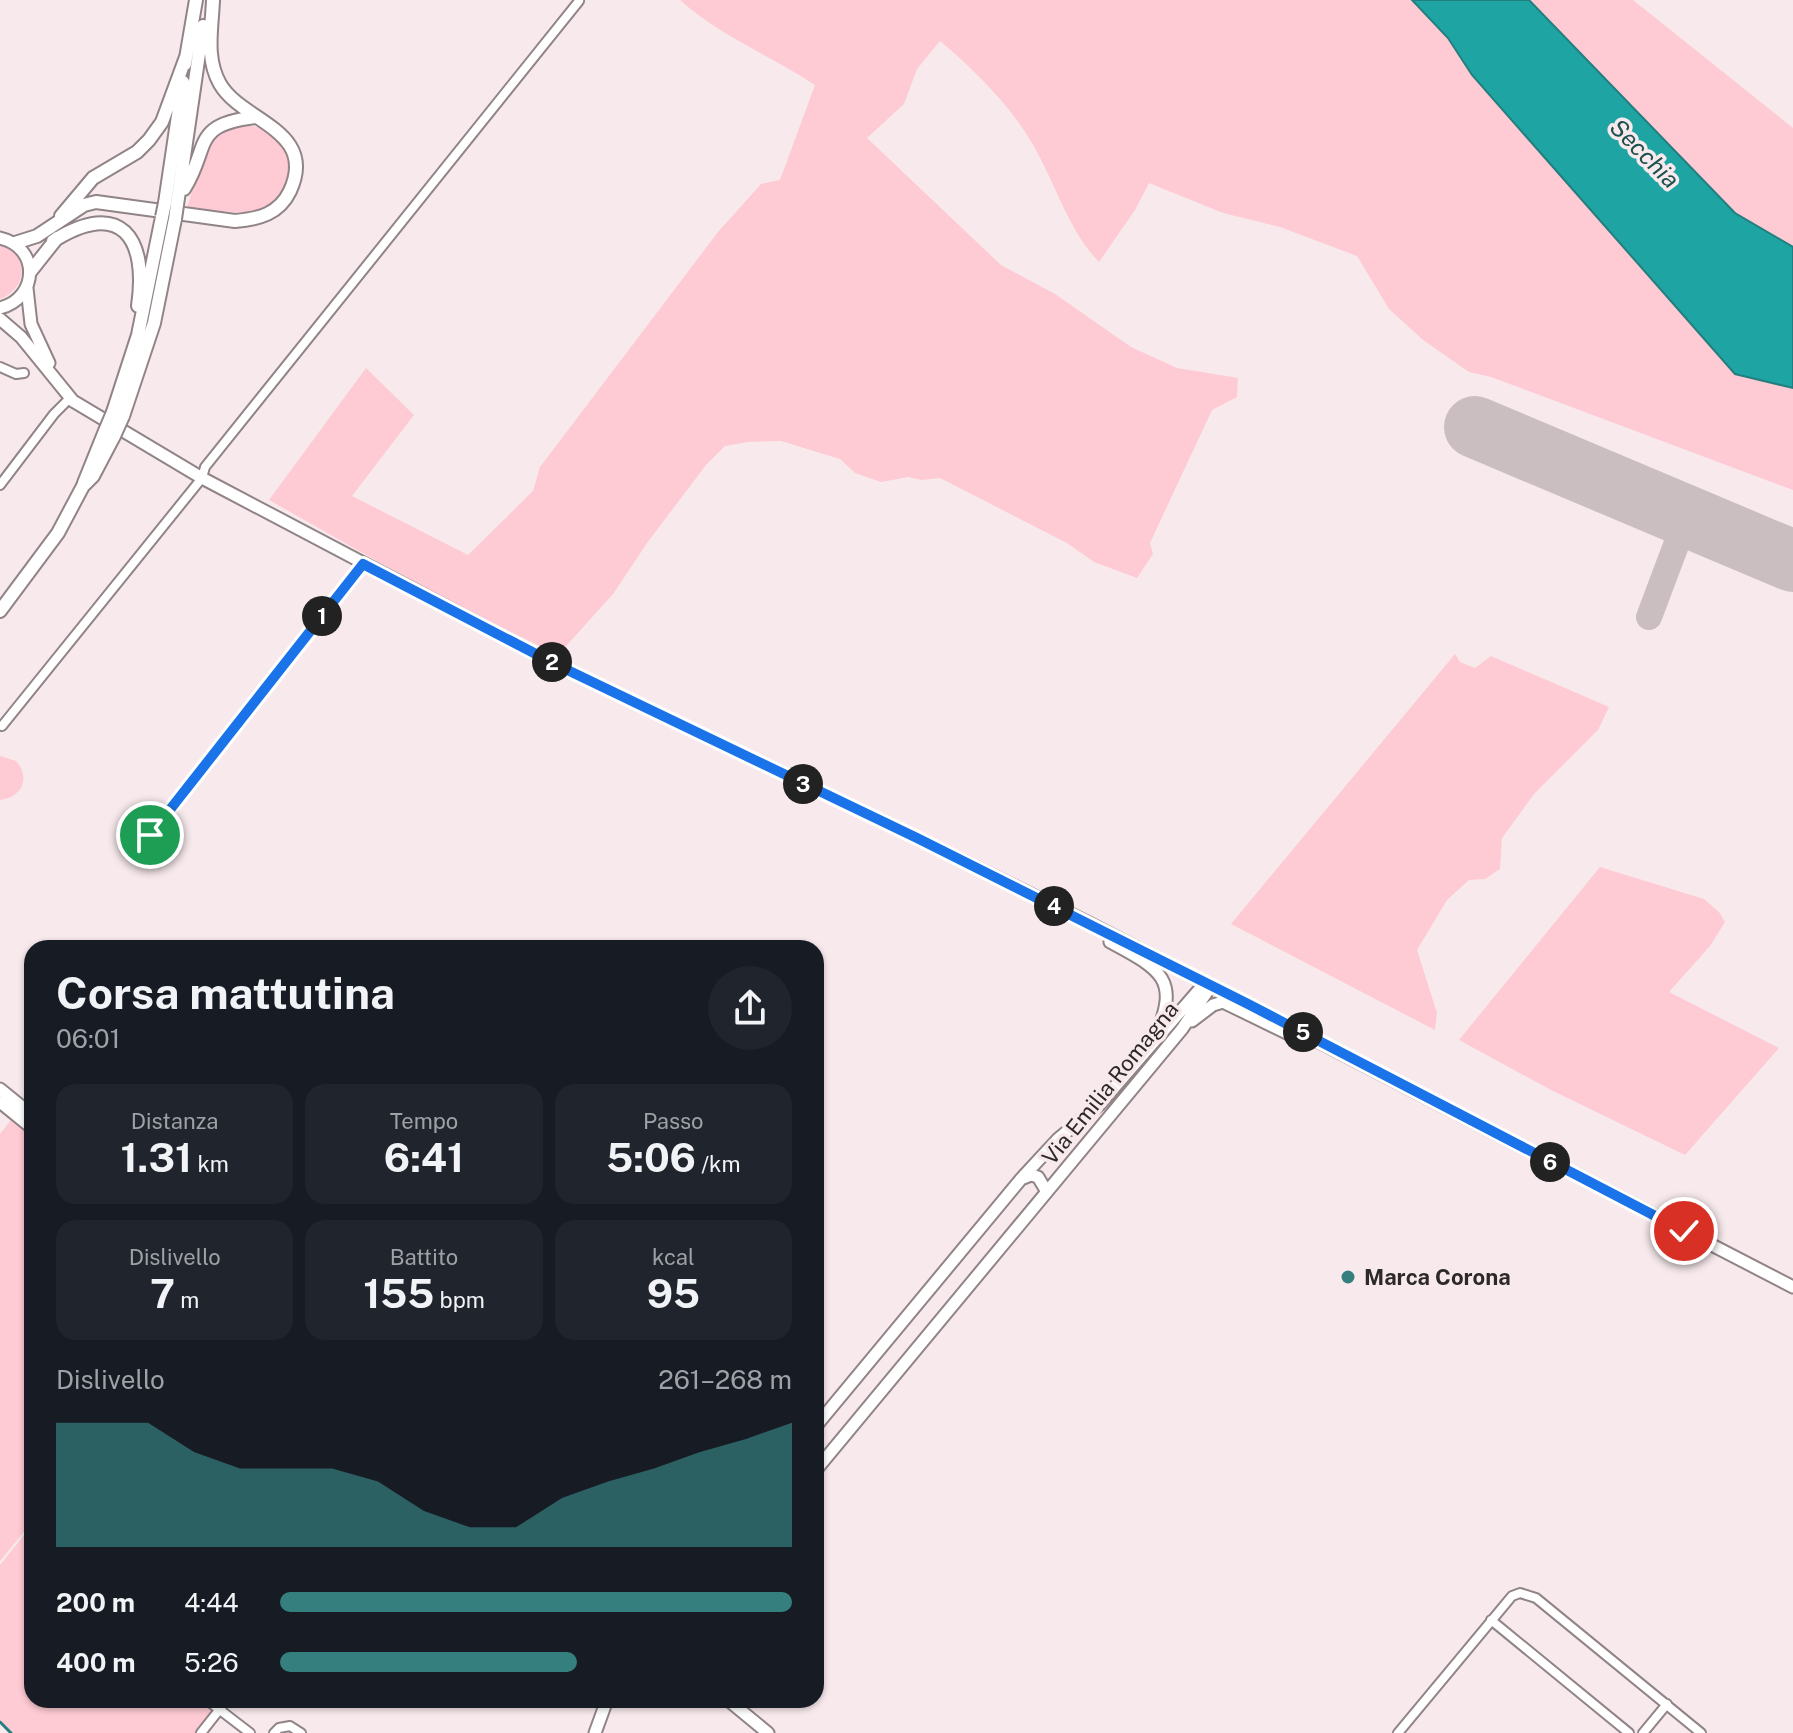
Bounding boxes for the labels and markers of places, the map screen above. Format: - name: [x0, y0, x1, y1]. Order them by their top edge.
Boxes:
- pin: 1: [302, 596, 342, 636]
- pin: 2: [532, 642, 572, 682]
- pin: 3: [783, 764, 823, 804]
- pin: [116, 801, 184, 869]
- pin: 4: [1034, 886, 1074, 926]
- pin: 5: [1283, 1012, 1323, 1052]
- pin: 6: [1530, 1142, 1570, 1182]
- pin: [1650, 1197, 1718, 1265]
- place label: Marca Corona: [1364, 1264, 1511, 1290]
- marker: Marca Corona: [1339, 1268, 1357, 1286]

